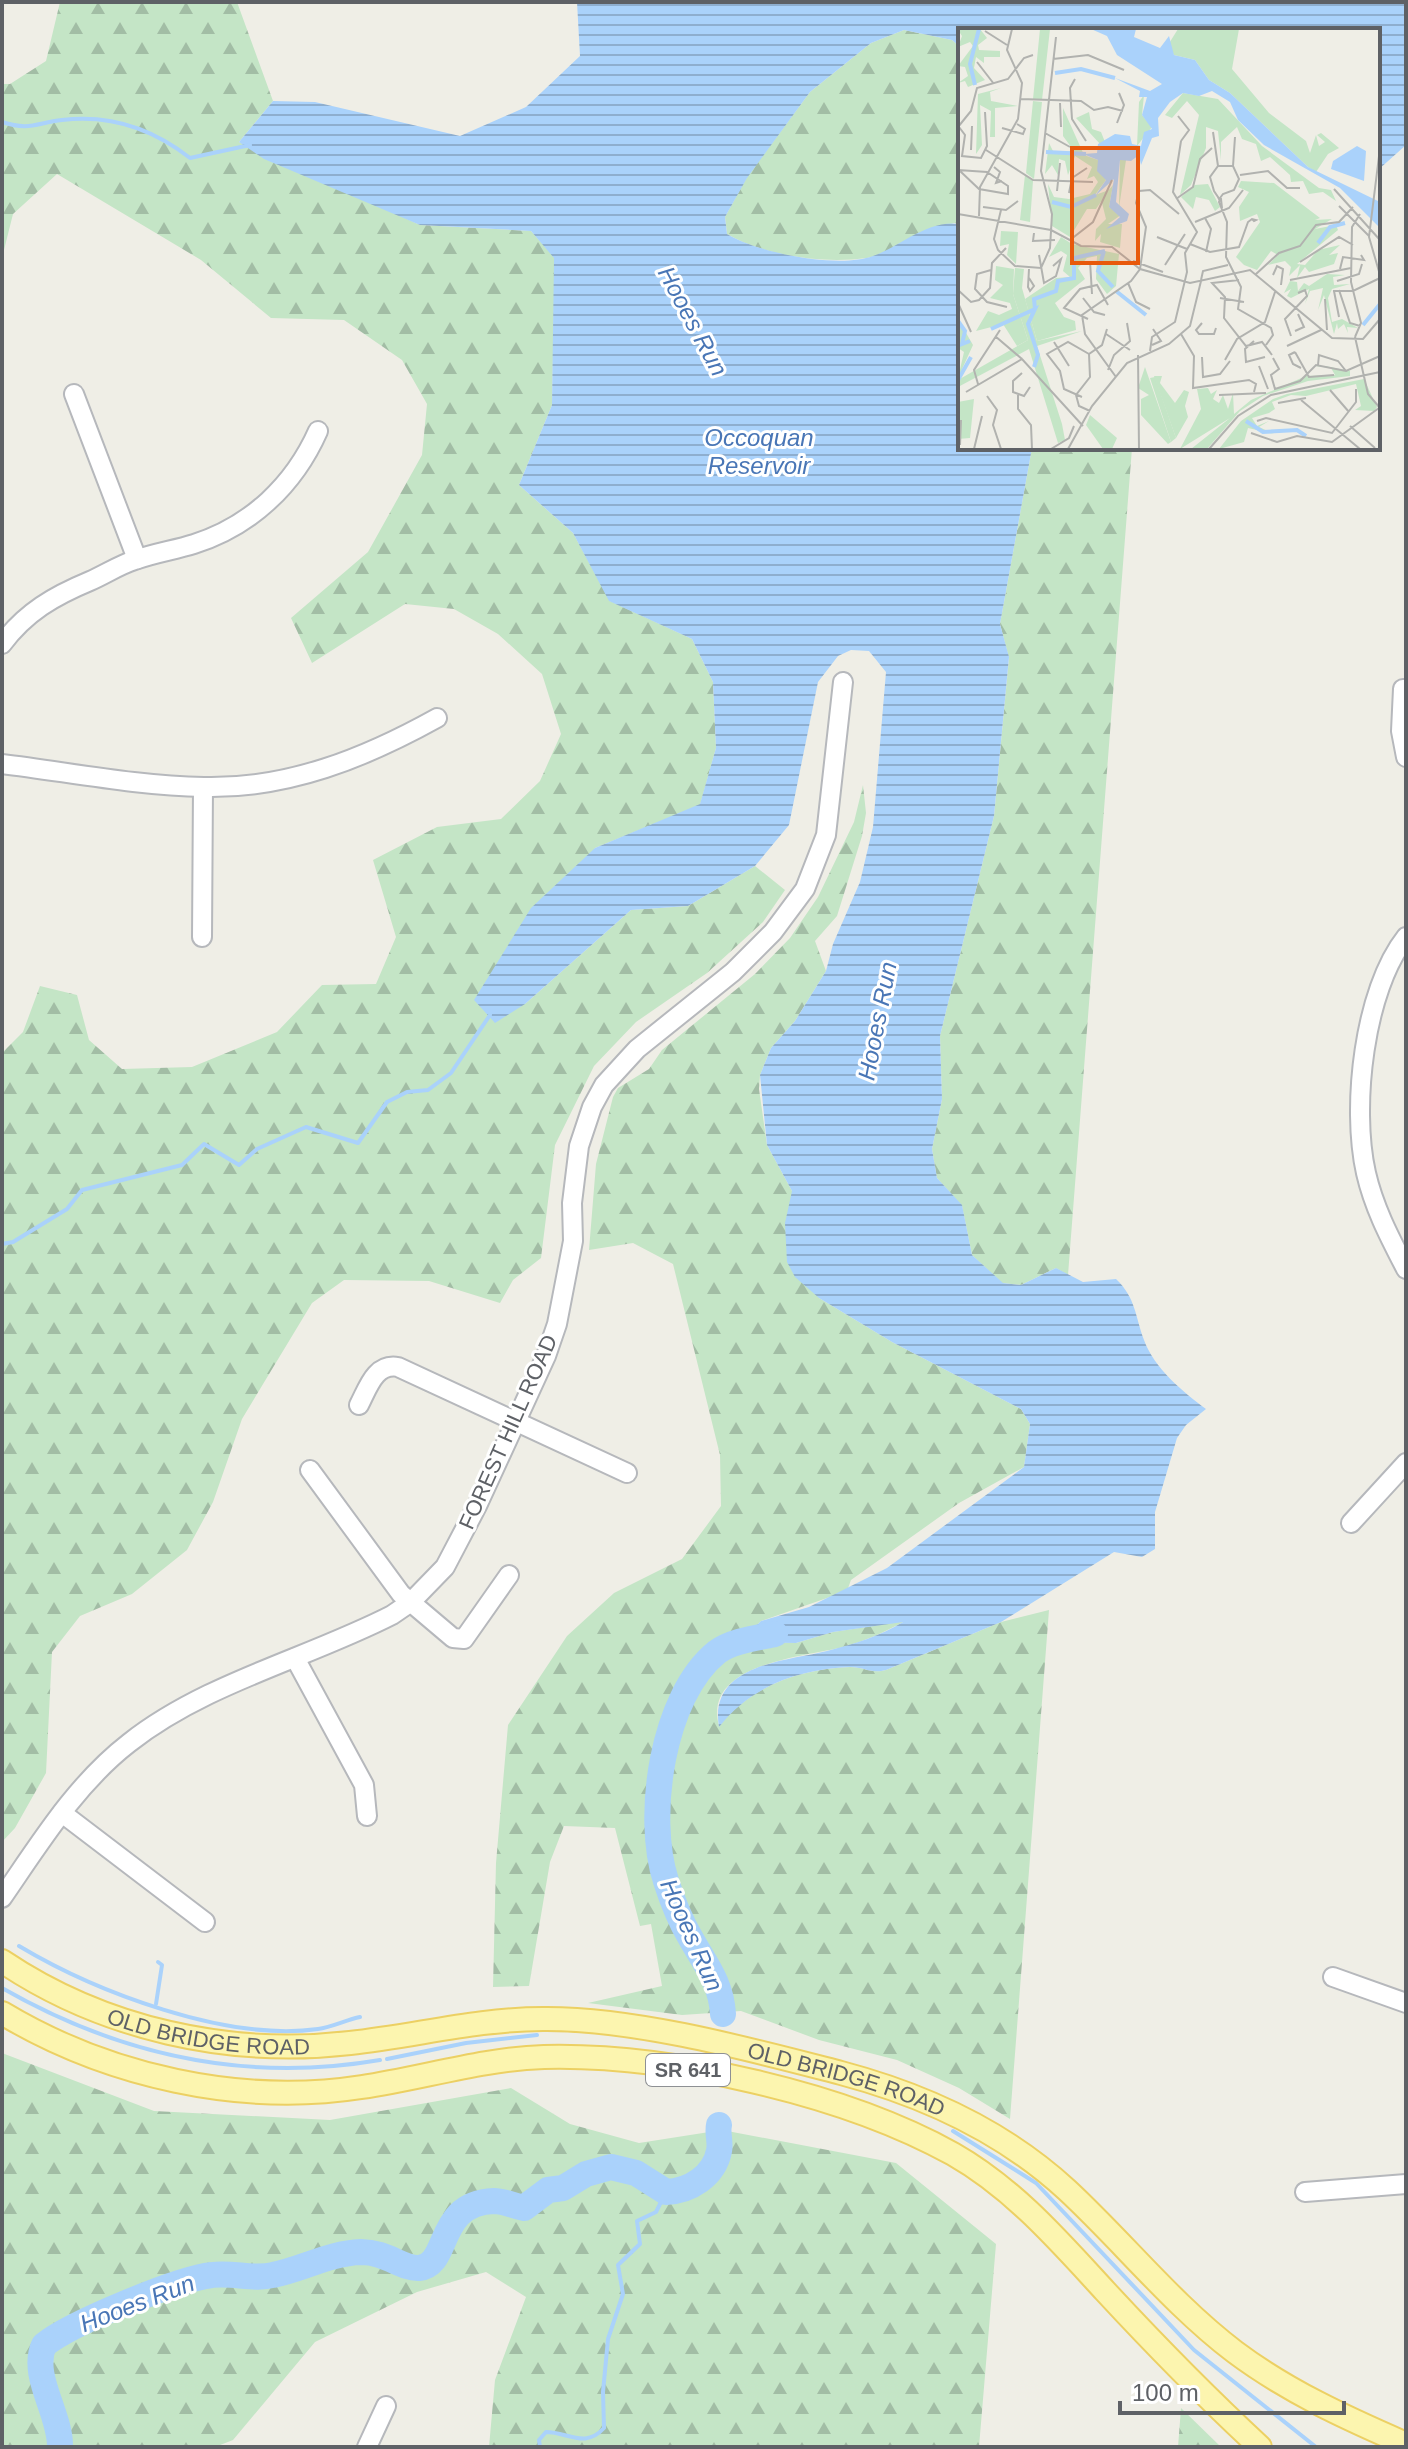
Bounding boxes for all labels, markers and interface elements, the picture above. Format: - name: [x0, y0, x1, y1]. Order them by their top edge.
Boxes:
- inset map: [958, 28, 1380, 450]
- water label: Hooes Run: [653, 262, 733, 380]
- water label: Occoquan Reservoir: [704, 424, 814, 479]
- water label: Hooes Run: [852, 959, 902, 1083]
- street label: FOREST HILL ROAD: [454, 1331, 562, 1533]
- water label: Hooes Run: [655, 1875, 729, 1995]
- street label: OLD BRIDGE ROAD: [104, 2003, 310, 2059]
- street label: OLD BRIDGE ROAD: [745, 2037, 949, 2121]
- road number: SR 641: [646, 2054, 730, 2086]
- water label: Hooes Run: [76, 2269, 198, 2337]
- scale bar: [1120, 2365, 1344, 2415]
- text: 100 m: [1132, 2379, 1199, 2406]

